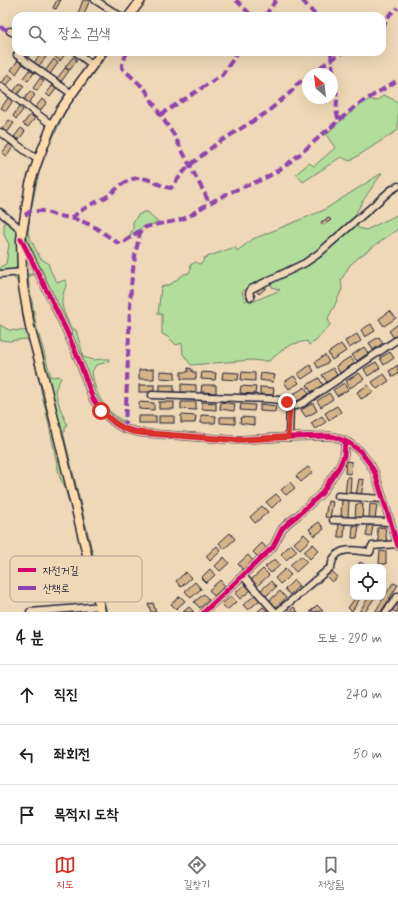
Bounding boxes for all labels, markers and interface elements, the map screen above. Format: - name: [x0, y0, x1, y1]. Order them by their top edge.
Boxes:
- search box: [12, 12, 386, 56]
- icon: search: [26, 23, 48, 45]
- text: 장소 검색: [58, 24, 110, 44]
- north arrow: [302, 68, 338, 104]
- route end: [278, 393, 296, 411]
- route start: [92, 402, 110, 420]
- legend: [10, 556, 142, 602]
- text: 자전거길: [43, 564, 79, 578]
- map controls: [350, 564, 386, 600]
- button: locate: [350, 564, 386, 600]
- text: 산책로: [43, 582, 70, 596]
- text: 4 분: [16, 627, 44, 649]
- text: 도보 · 290 m: [317, 630, 382, 647]
- icon: ahead: [16, 684, 38, 706]
- text: 직진: [54, 685, 78, 705]
- text: 240 m: [346, 686, 382, 703]
- icon: left: [16, 744, 38, 766]
- text: 좌회전: [54, 745, 90, 765]
- text: 50 m: [353, 746, 382, 763]
- icon: arrive: [16, 804, 38, 826]
- text: 목적지 도착: [54, 805, 118, 825]
- tab: 지도: [54, 854, 76, 892]
- tab: 길찾기: [183, 854, 210, 892]
- tab: 저장됨: [318, 854, 344, 892]

